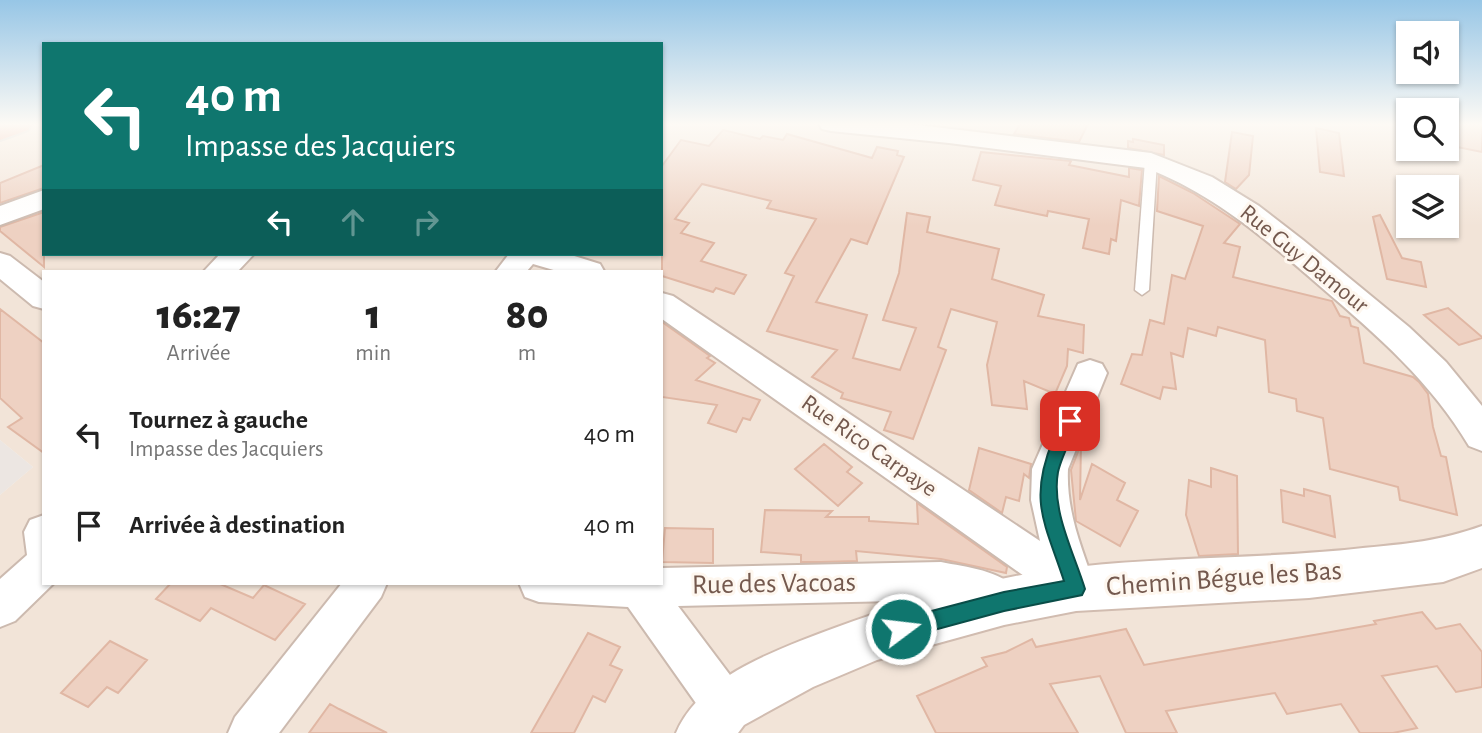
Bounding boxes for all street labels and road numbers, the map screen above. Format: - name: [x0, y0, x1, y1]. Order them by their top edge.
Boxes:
- street label: Rue Guy Damour: [1235, 200, 1373, 318]
- street label: Rue Rico Carpaye: [797, 390, 941, 502]
- street label: Chemin Bégue les Bas: [1105, 557, 1343, 601]
- street label: Rue des Vacoas: [692, 569, 856, 599]

